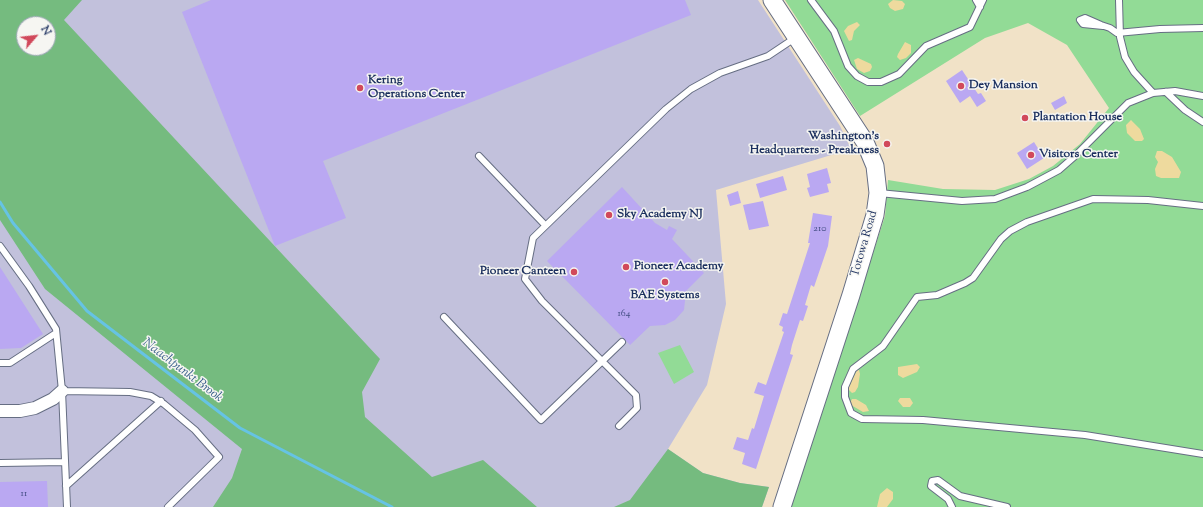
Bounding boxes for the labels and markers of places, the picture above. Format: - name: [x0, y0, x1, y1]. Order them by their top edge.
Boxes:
- place label: Kering Operations Center: [368, 74, 465, 102]
- place label: Dey Mansion: [969, 79, 1038, 93]
- marker: Dey Mansion: [956, 81, 966, 91]
- marker: Kering Operations Center: [355, 83, 365, 93]
- place label: Plantation House: [1033, 111, 1122, 125]
- marker: Plantation House: [1020, 113, 1030, 123]
- place label: Washington's Headquarters - Preakness: [750, 130, 879, 158]
- marker: Washington's Headquarters - Preakness: [882, 139, 892, 149]
- place label: Visitors Center: [1039, 148, 1118, 162]
- marker: Visitors Center: [1026, 150, 1036, 160]
- place label: Sky Academy NJ: [617, 208, 702, 222]
- marker: Sky Academy NJ: [604, 210, 614, 220]
- place label: Pioneer Academy: [634, 260, 723, 274]
- marker: Pioneer Academy: [621, 262, 631, 272]
- place label: Pioneer Canteen: [480, 265, 566, 279]
- marker: Pioneer Canteen: [569, 267, 579, 277]
- marker: BAE Systems: [660, 277, 670, 287]
- place label: BAE Systems: [631, 289, 699, 303]

